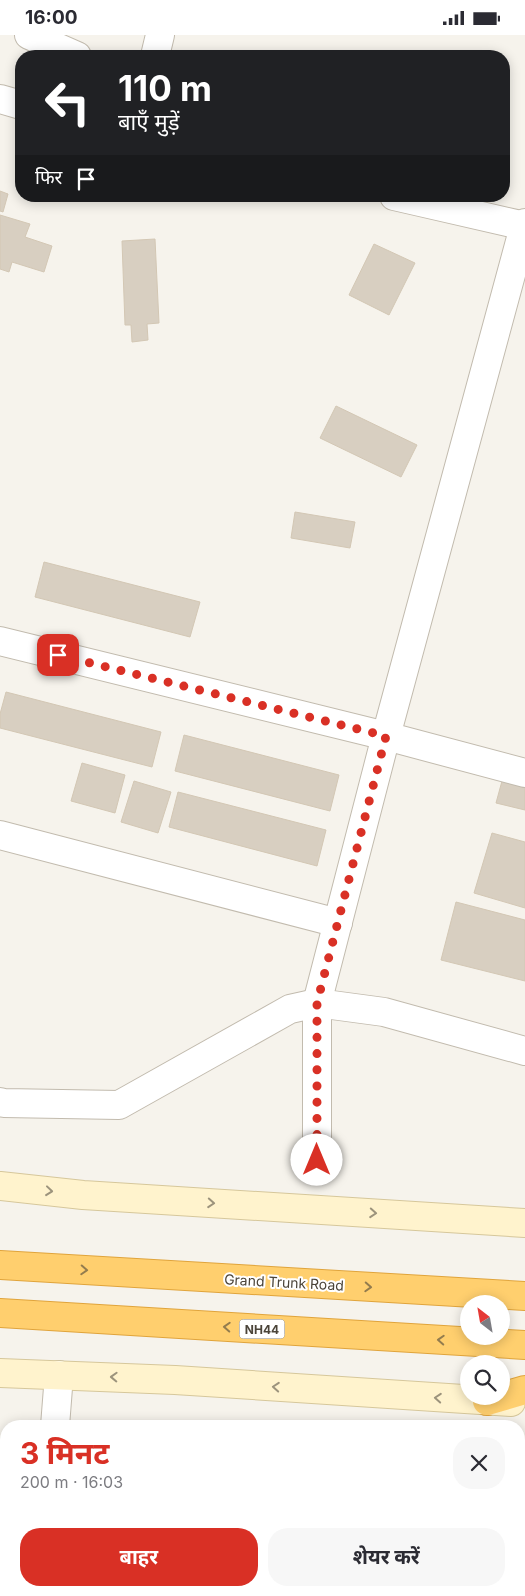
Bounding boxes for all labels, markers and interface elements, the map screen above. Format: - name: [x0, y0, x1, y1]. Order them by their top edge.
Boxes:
- text: 16:00: [25, 6, 78, 29]
- text: 110 m: [118, 67, 212, 109]
- icon: left: [35, 70, 100, 135]
- text: बाएँ मुड़ें: [118, 109, 180, 135]
- icon: arrive: [72, 165, 100, 193]
- text: फिर: [35, 166, 62, 189]
- pin: [37, 634, 79, 676]
- icon: arrive: [44, 641, 72, 669]
- position arrow: [290, 1133, 342, 1185]
- one-way arrow: [45, 1185, 53, 1196]
- one-way arrow: [207, 1197, 215, 1208]
- one-way arrow: [369, 1208, 377, 1219]
- one-way arrow: [80, 1265, 88, 1276]
- street label: Grand Trunk Road: [224, 1270, 344, 1294]
- one-way arrow: [364, 1281, 372, 1292]
- north arrow: [460, 1295, 510, 1345]
- map controls: [460, 1295, 510, 1405]
- road number: NH44: [240, 1320, 284, 1339]
- one-way arrow: [223, 1322, 231, 1333]
- one-way arrow: [437, 1334, 445, 1345]
- button: search: [460, 1355, 510, 1405]
- one-way arrow: [110, 1372, 118, 1383]
- one-way arrow: [272, 1381, 280, 1392]
- one-way arrow: [434, 1392, 442, 1403]
- text: 3 मिनट: [20, 1435, 109, 1471]
- button: close: [453, 1437, 505, 1489]
- text: 200 m · 16:03: [20, 1472, 123, 1492]
- button: बाहर: [20, 1528, 258, 1586]
- button: शेयर करें: [268, 1528, 505, 1586]

